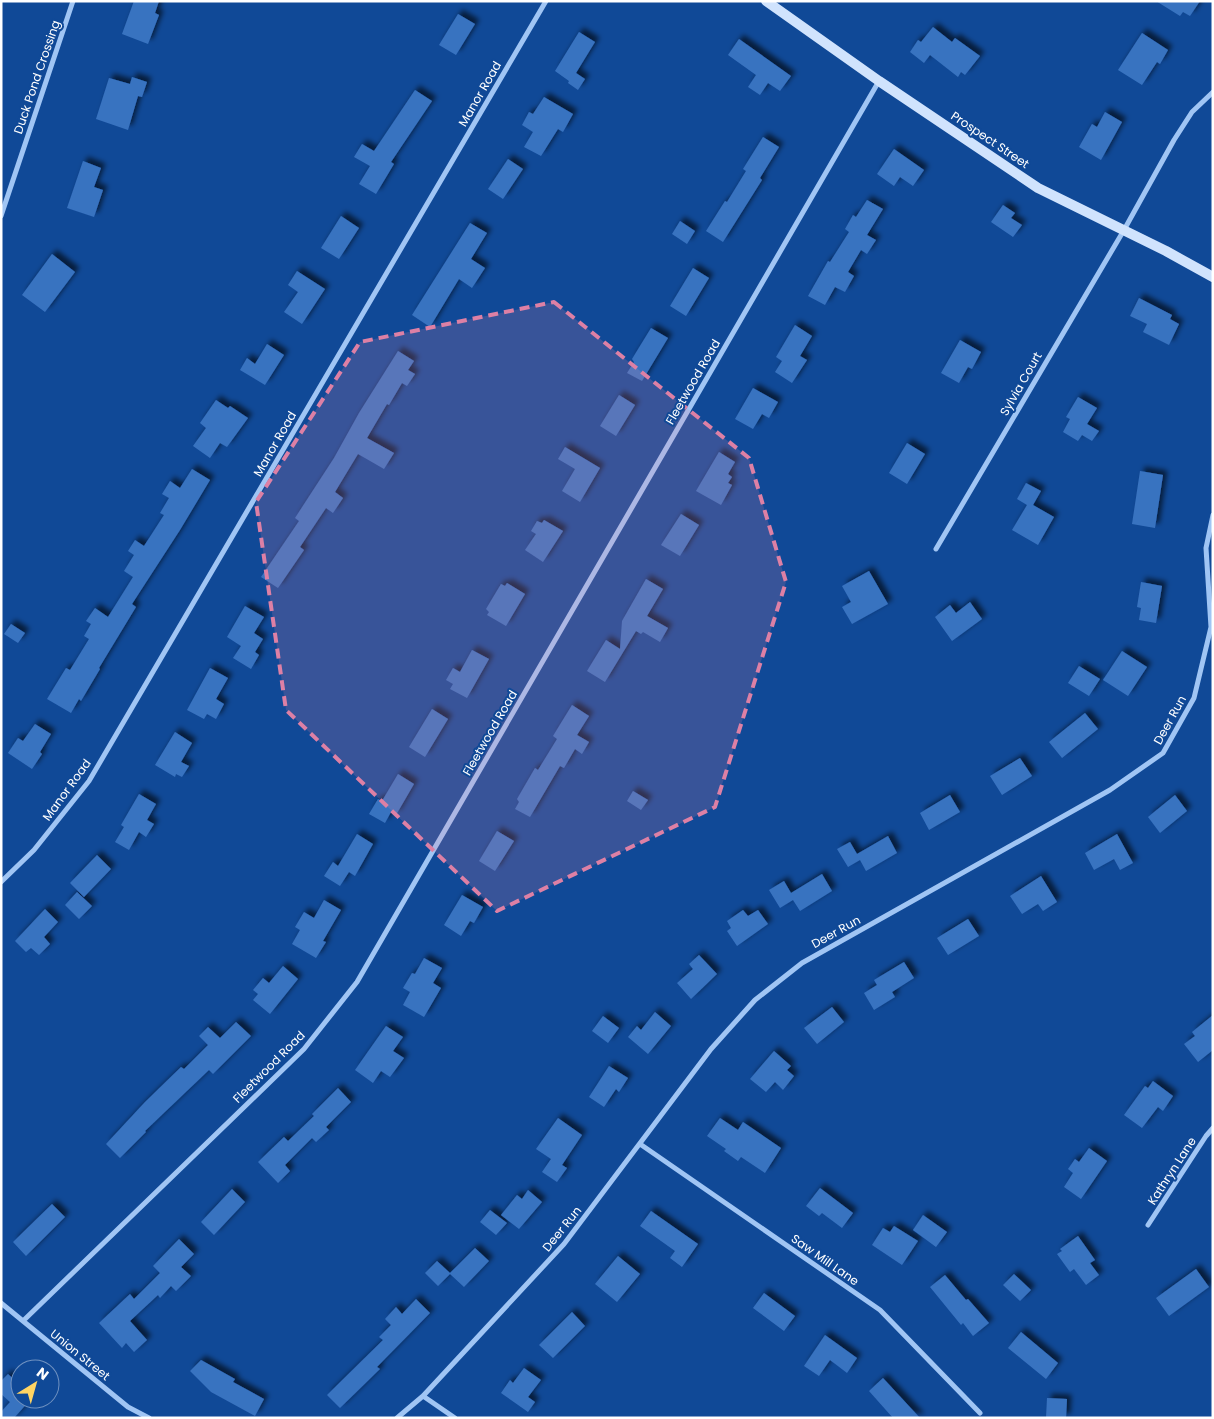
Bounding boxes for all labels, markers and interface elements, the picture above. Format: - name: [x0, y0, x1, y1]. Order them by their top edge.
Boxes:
- street label: Duck Pond Crossing: [9, 18, 64, 136]
- street label: Manor Road: [454, 58, 505, 129]
- street label: Prospect Street: [948, 107, 1033, 172]
- street label: Fleetwood Road: [661, 336, 724, 428]
- street label: Sylvia Court: [995, 349, 1046, 419]
- street label: Manor Road: [249, 408, 300, 479]
- street label: Fleetwood Road: [458, 687, 521, 779]
- street label: Deer Run: [1149, 692, 1190, 747]
- street label: Manor Road: [38, 755, 95, 824]
- street label: Deer Run: [808, 911, 863, 952]
- street label: Fleetwood Road: [229, 1027, 309, 1107]
- street label: Kathryn Lane: [1143, 1133, 1200, 1208]
- street label: Deer Run: [538, 1202, 585, 1255]
- street label: Saw Mill Lane: [788, 1230, 863, 1289]
- street label: Union Street: [47, 1325, 114, 1384]
- north arrow: [10, 1359, 60, 1409]
- text: N: [33, 1362, 53, 1385]

